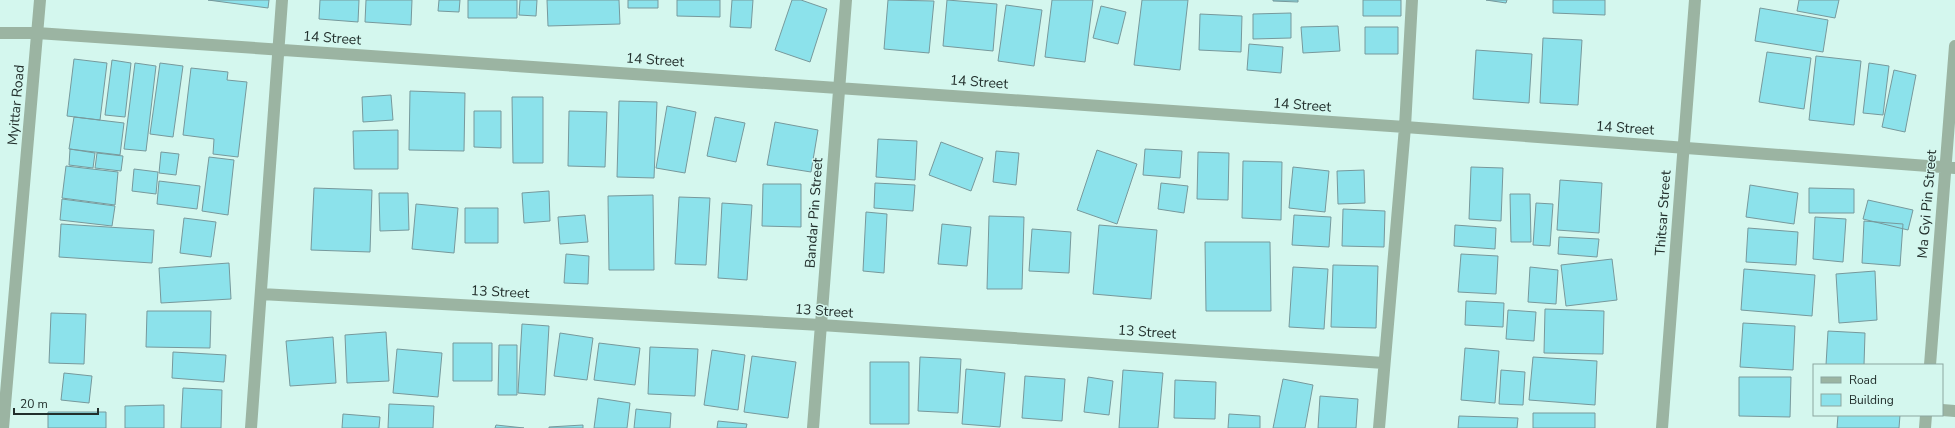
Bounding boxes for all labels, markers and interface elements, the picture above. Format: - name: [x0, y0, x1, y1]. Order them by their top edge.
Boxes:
- street label: 14 Street: [302, 26, 362, 50]
- street label: 14 Street: [625, 48, 685, 72]
- street label: Myittar Road: [3, 64, 29, 146]
- street label: 14 Street: [949, 70, 1009, 94]
- street label: 14 Street: [1272, 93, 1332, 117]
- street label: 14 Street: [1595, 116, 1655, 140]
- street label: Ma Gyi Pin Street: [1913, 149, 1941, 259]
- street label: Bandar Pin Street: [801, 157, 827, 269]
- street label: Thitsar Street: [1651, 170, 1675, 256]
- street label: 13 Street: [470, 281, 530, 303]
- street label: 13 Street: [794, 299, 854, 323]
- street label: 13 Street: [1117, 320, 1177, 344]
- legend: [1813, 364, 1943, 416]
- text: Road: [1849, 372, 1877, 388]
- scale bar: [14, 390, 98, 416]
- text: Building: [1849, 392, 1894, 408]
- text: 20 m: [20, 396, 48, 412]

